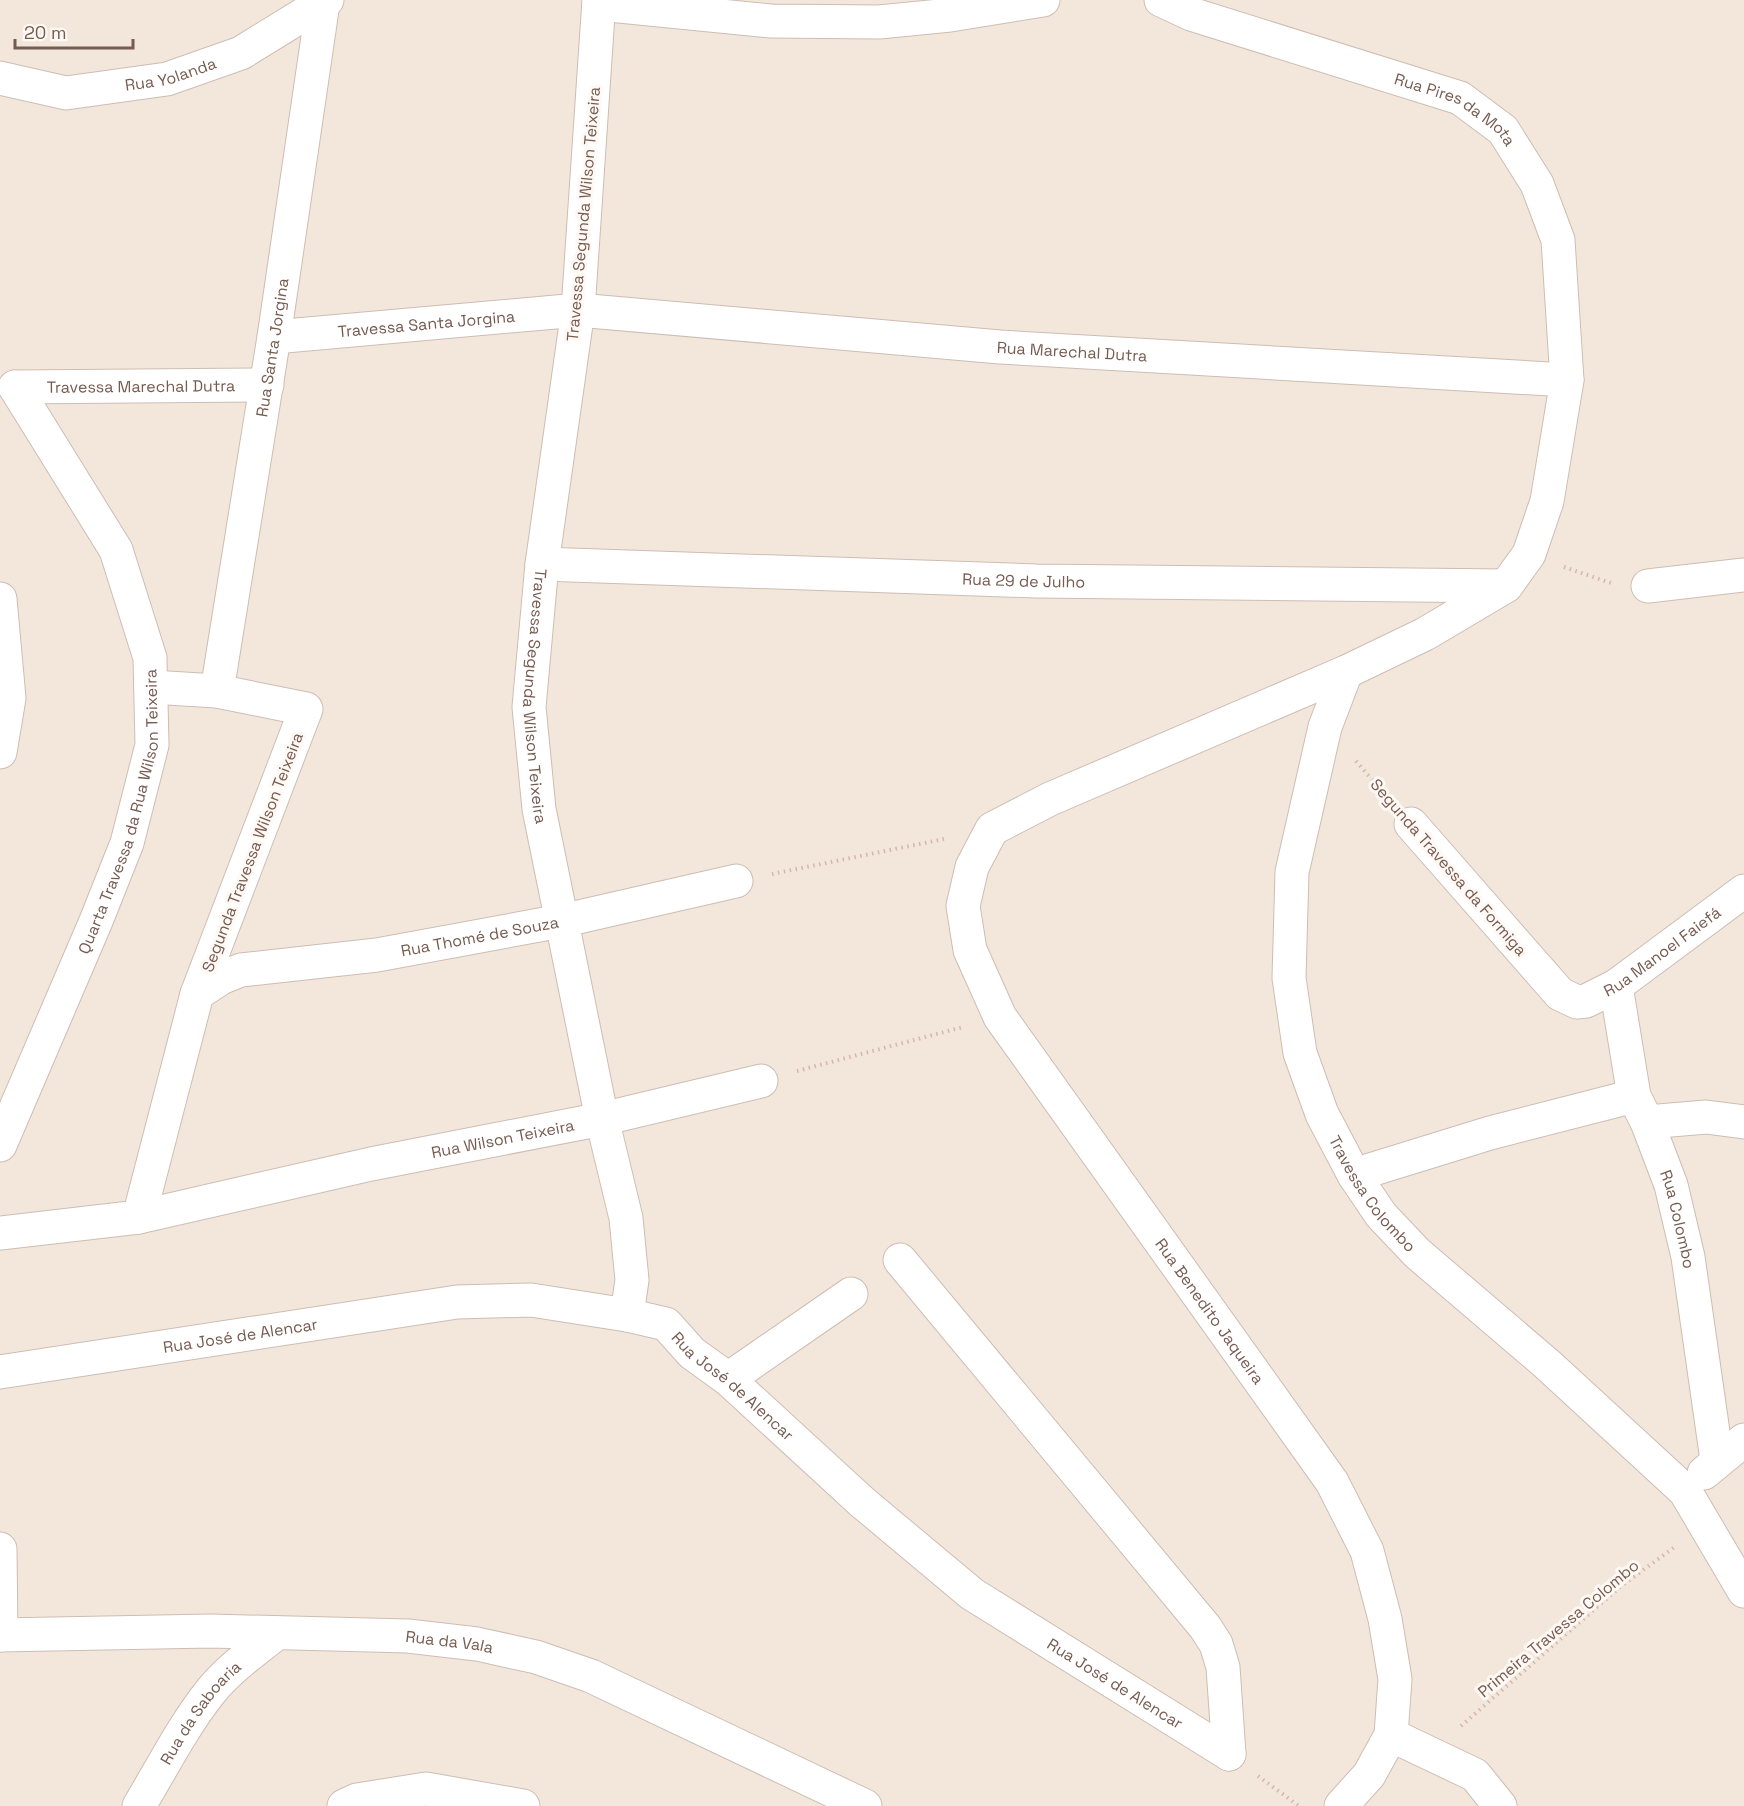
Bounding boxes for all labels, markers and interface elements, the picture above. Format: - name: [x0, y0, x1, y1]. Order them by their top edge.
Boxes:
- scale bar: [15, 12, 134, 50]
- text: 20 m: [24, 21, 67, 44]
- street label: Rua Yolanda: [124, 53, 219, 96]
- street label: Rua Pires da Mota: [1392, 68, 1520, 150]
- street label: Travessa Segunda Wilson Teixeira: [562, 86, 605, 342]
- street label: Rua Santa Jorgina: [251, 277, 294, 418]
- street label: Travessa Santa Jorgina: [337, 306, 516, 342]
- street label: Rua Marechal Dutra: [996, 337, 1148, 367]
- street label: Travessa Marechal Dutra: [47, 375, 235, 398]
- street label: Travessa Segunda Wilson Teixeira: [518, 568, 552, 825]
- street label: Rua 29 de Julho: [962, 568, 1085, 593]
- street label: Quarta Travessa da Rua Wilson Teixeira: [73, 669, 164, 957]
- street label: Segunda Travessa Wilson Teixeira: [197, 729, 308, 975]
- street label: Segunda Travessa da Formiga: [1366, 774, 1531, 960]
- street label: Rua Manoel Faiefá: [1600, 902, 1725, 1002]
- street label: Rua Thomé de Souza: [399, 912, 560, 961]
- street label: Rua Wilson Teixeira: [429, 1115, 576, 1163]
- street label: Travessa Colombo: [1324, 1132, 1421, 1257]
- street label: Rua Colombo: [1655, 1167, 1700, 1270]
- street label: Rua Benedito Jaqueira: [1150, 1234, 1269, 1389]
- street label: Rua José de Alencar: [162, 1314, 319, 1358]
- street label: Rua José de Alencar: [667, 1327, 798, 1445]
- street label: Primeira Travessa Colombo: [1473, 1555, 1643, 1702]
- street label: Rua da Vala: [404, 1626, 495, 1658]
- street label: Rua José de Alencar: [1043, 1633, 1187, 1734]
- street label: Rua da Saboaria: [155, 1656, 245, 1769]

